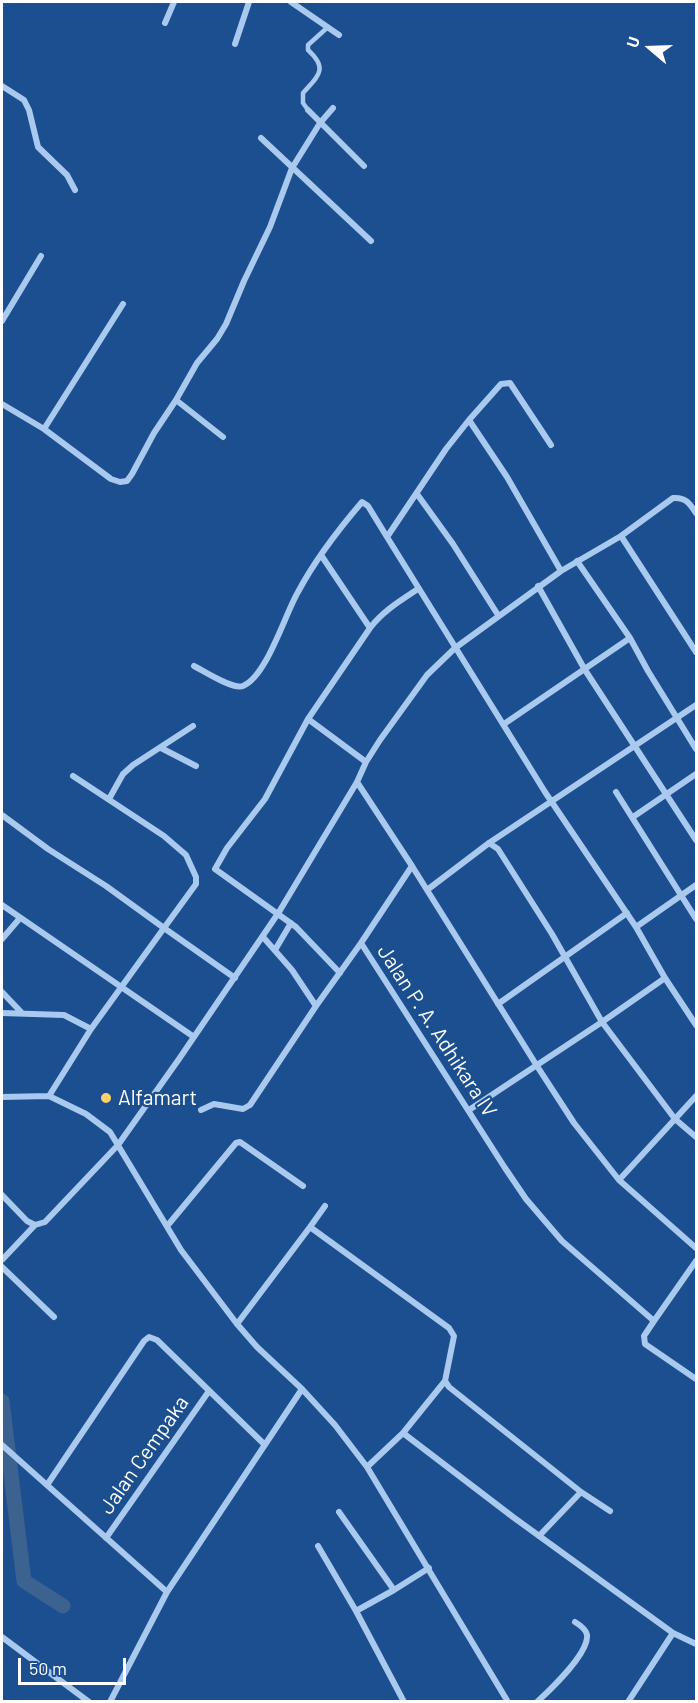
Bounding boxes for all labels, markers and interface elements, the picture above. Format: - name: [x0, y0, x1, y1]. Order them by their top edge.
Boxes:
- north arrow: [620, 18, 680, 78]
- text: U: [622, 34, 643, 50]
- street label: Jalan P. A. Adhikara IV: [372, 940, 502, 1122]
- place label: Alfamart: [118, 1085, 197, 1111]
- marker: Alfamart: [99, 1091, 113, 1105]
- street label: Jalan Cempaka: [94, 1391, 194, 1519]
- scale bar: [21, 1646, 129, 1684]
- text: 50 m: [29, 1657, 67, 1679]

